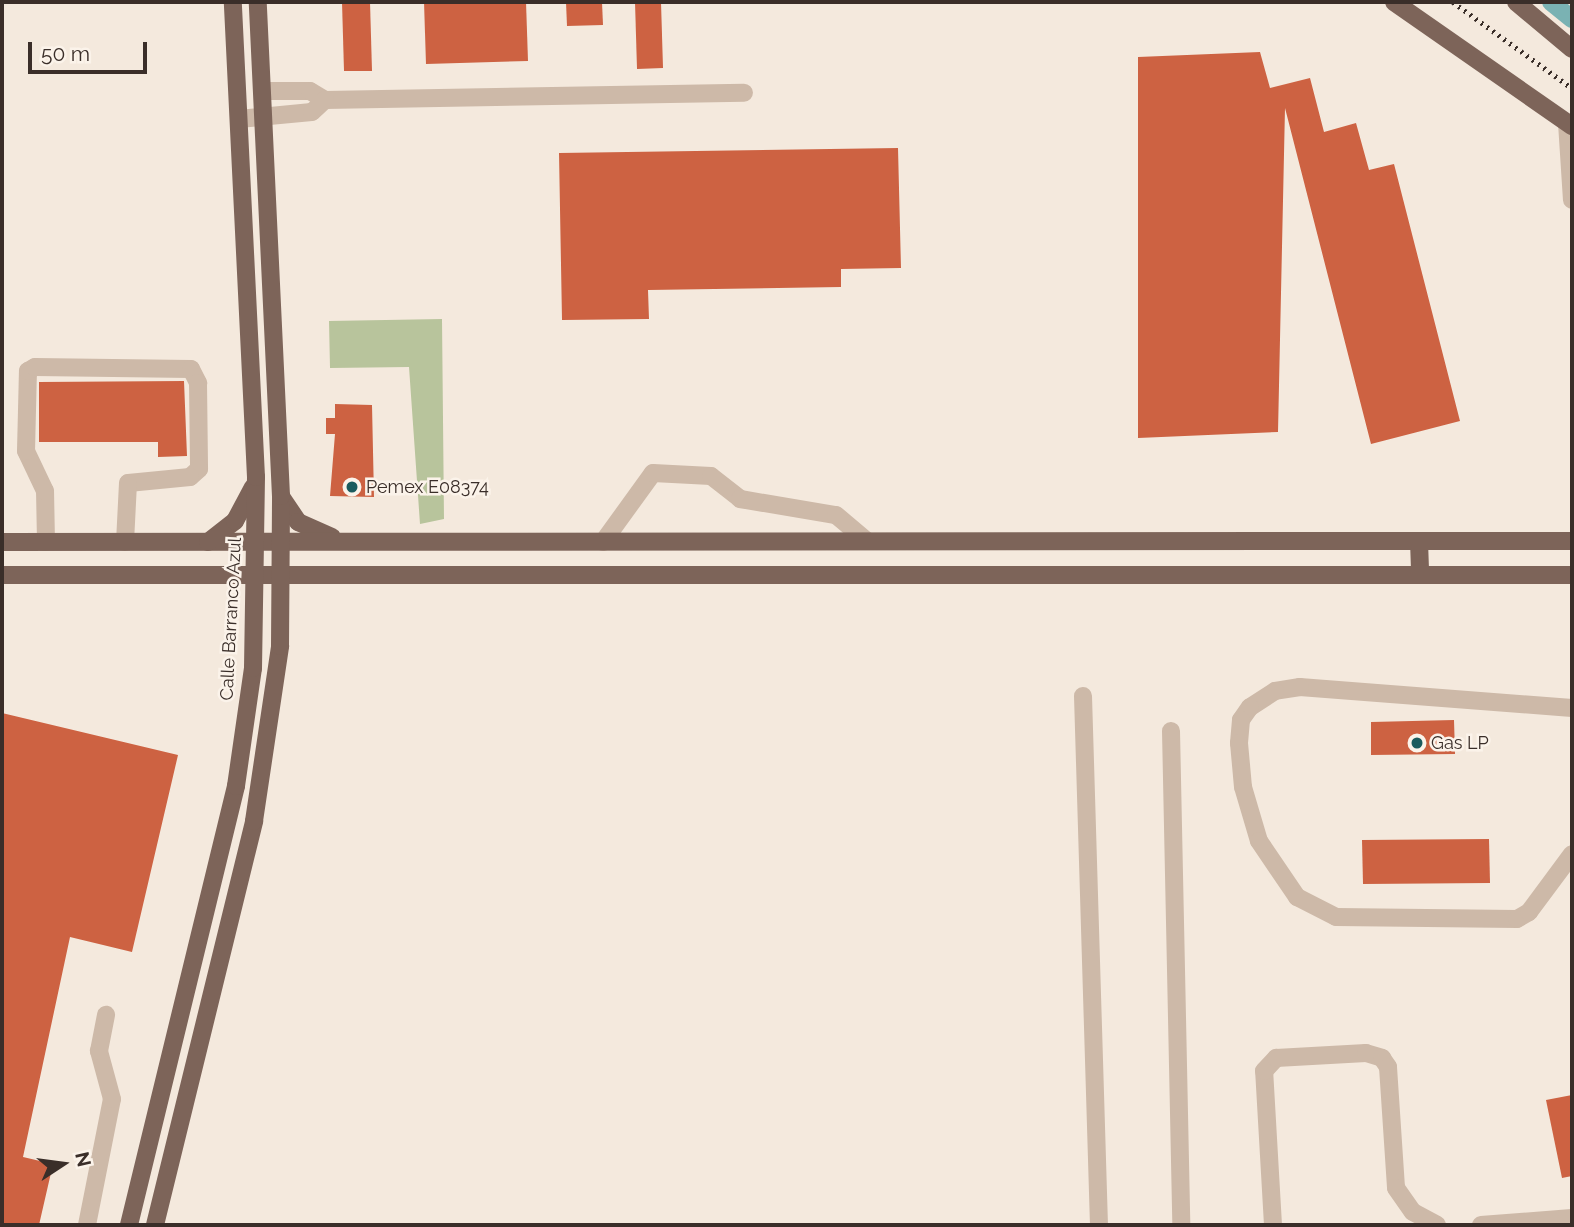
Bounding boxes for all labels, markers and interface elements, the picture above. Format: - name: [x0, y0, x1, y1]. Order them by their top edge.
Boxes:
- scale bar: [32, 28, 150, 72]
- text: 50 m: [41, 41, 90, 66]
- place label: Pemex E08374: [366, 476, 489, 498]
- marker: Pemex E08374: [344, 479, 360, 495]
- street label: Calle Barranco Azul: [216, 537, 246, 701]
- place label: Gas LP: [1431, 732, 1489, 754]
- marker: Gas LP: [1409, 735, 1425, 751]
- north arrow: [28, 1129, 98, 1199]
- text: N: [71, 1150, 96, 1169]

